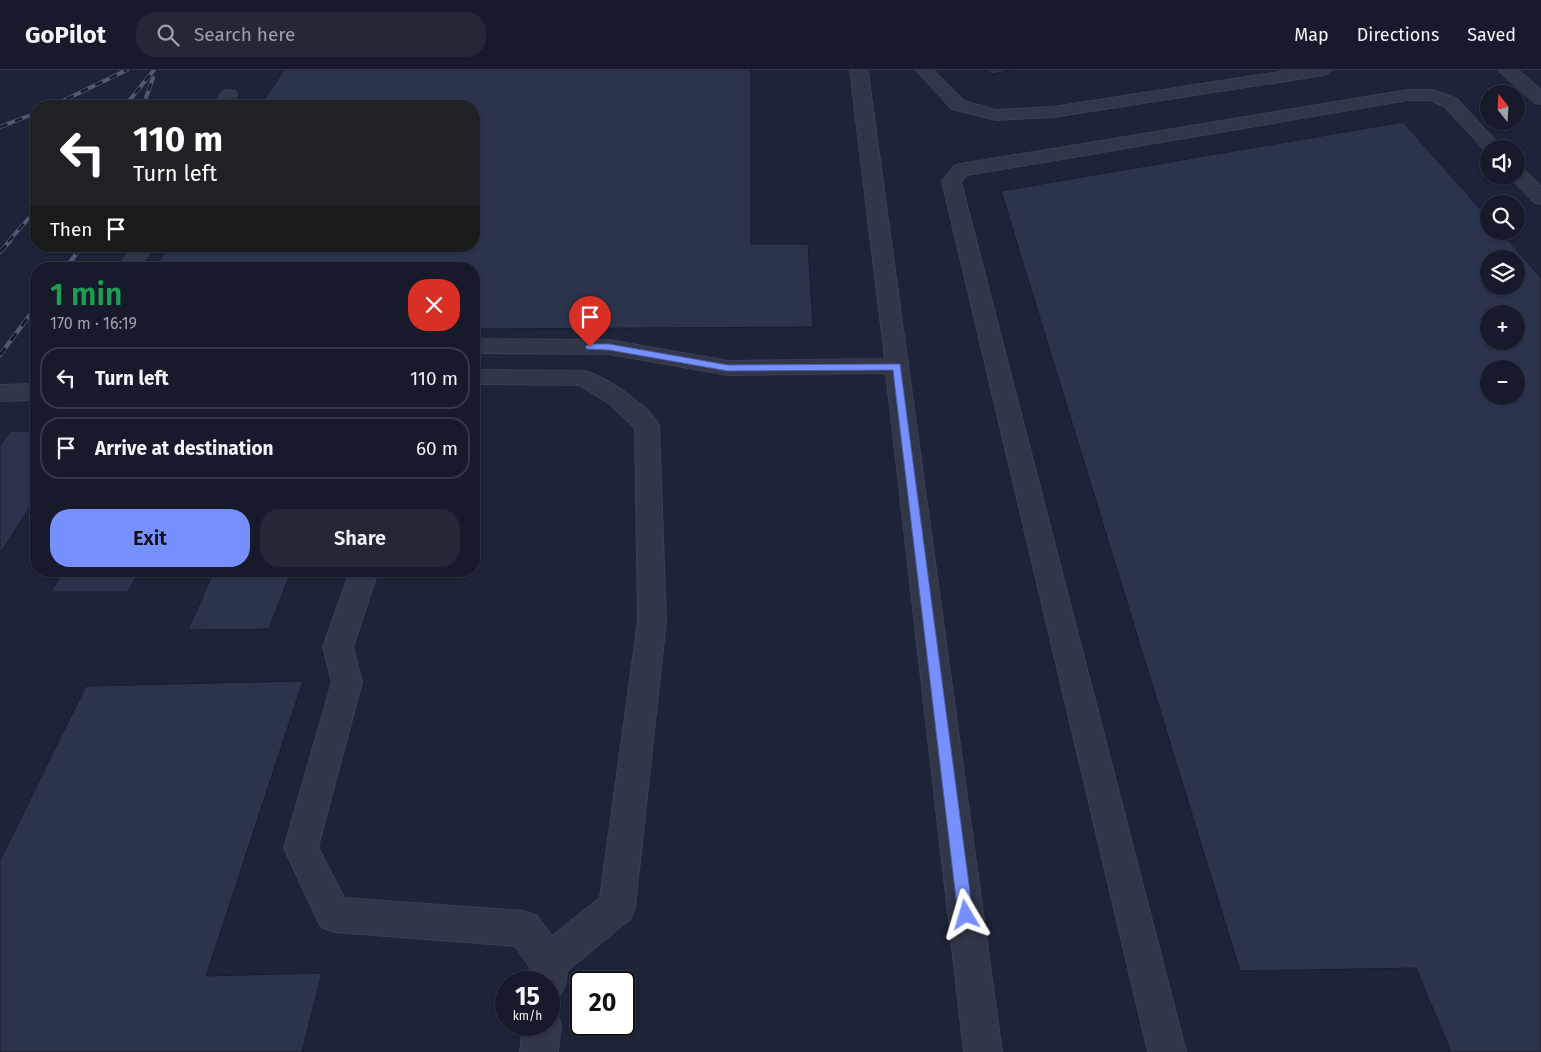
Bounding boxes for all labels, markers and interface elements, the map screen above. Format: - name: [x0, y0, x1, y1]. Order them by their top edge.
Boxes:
- search box: [136, 12, 486, 57]
- text: GoPilot: [25, 21, 106, 49]
- icon: search: [154, 21, 182, 49]
- text: Search here: [194, 23, 295, 46]
- text: Map: [1294, 24, 1329, 46]
- text: Directions: [1357, 24, 1439, 46]
- text: Saved: [1467, 24, 1516, 46]
- north arrow: [1480, 85, 1525, 130]
- map controls: [1480, 85, 1525, 405]
- text: 110 m: [133, 118, 223, 160]
- icon: left: [50, 120, 115, 185]
- button: sound: [1480, 140, 1525, 185]
- text: Turn left: [133, 160, 217, 187]
- button: search: [1480, 195, 1525, 240]
- icon: arrive: [102, 215, 130, 243]
- text: Then: [50, 218, 92, 241]
- button: layers: [1480, 250, 1525, 295]
- text: 1 min: [50, 277, 122, 313]
- button: close: [408, 279, 460, 331]
- pin: [569, 296, 611, 347]
- icon: arrive: [576, 303, 604, 331]
- button: +: [1480, 305, 1525, 350]
- text: 170 m · 16:19: [50, 314, 137, 333]
- button: −: [1480, 360, 1525, 405]
- icon: left: [52, 364, 80, 392]
- text: Turn left: [95, 367, 169, 390]
- text: 110 m: [410, 367, 458, 390]
- icon: arrive: [52, 434, 80, 462]
- text: Arrive at destination: [95, 437, 274, 460]
- text: 60 m: [416, 437, 458, 460]
- button: Exit: [50, 509, 250, 567]
- button: Share: [260, 509, 460, 567]
- position arrow: [939, 888, 991, 940]
- speed limit sign: 20: [570, 971, 635, 1036]
- text: 15: [515, 982, 540, 1012]
- text: km/h: [513, 1009, 542, 1023]

